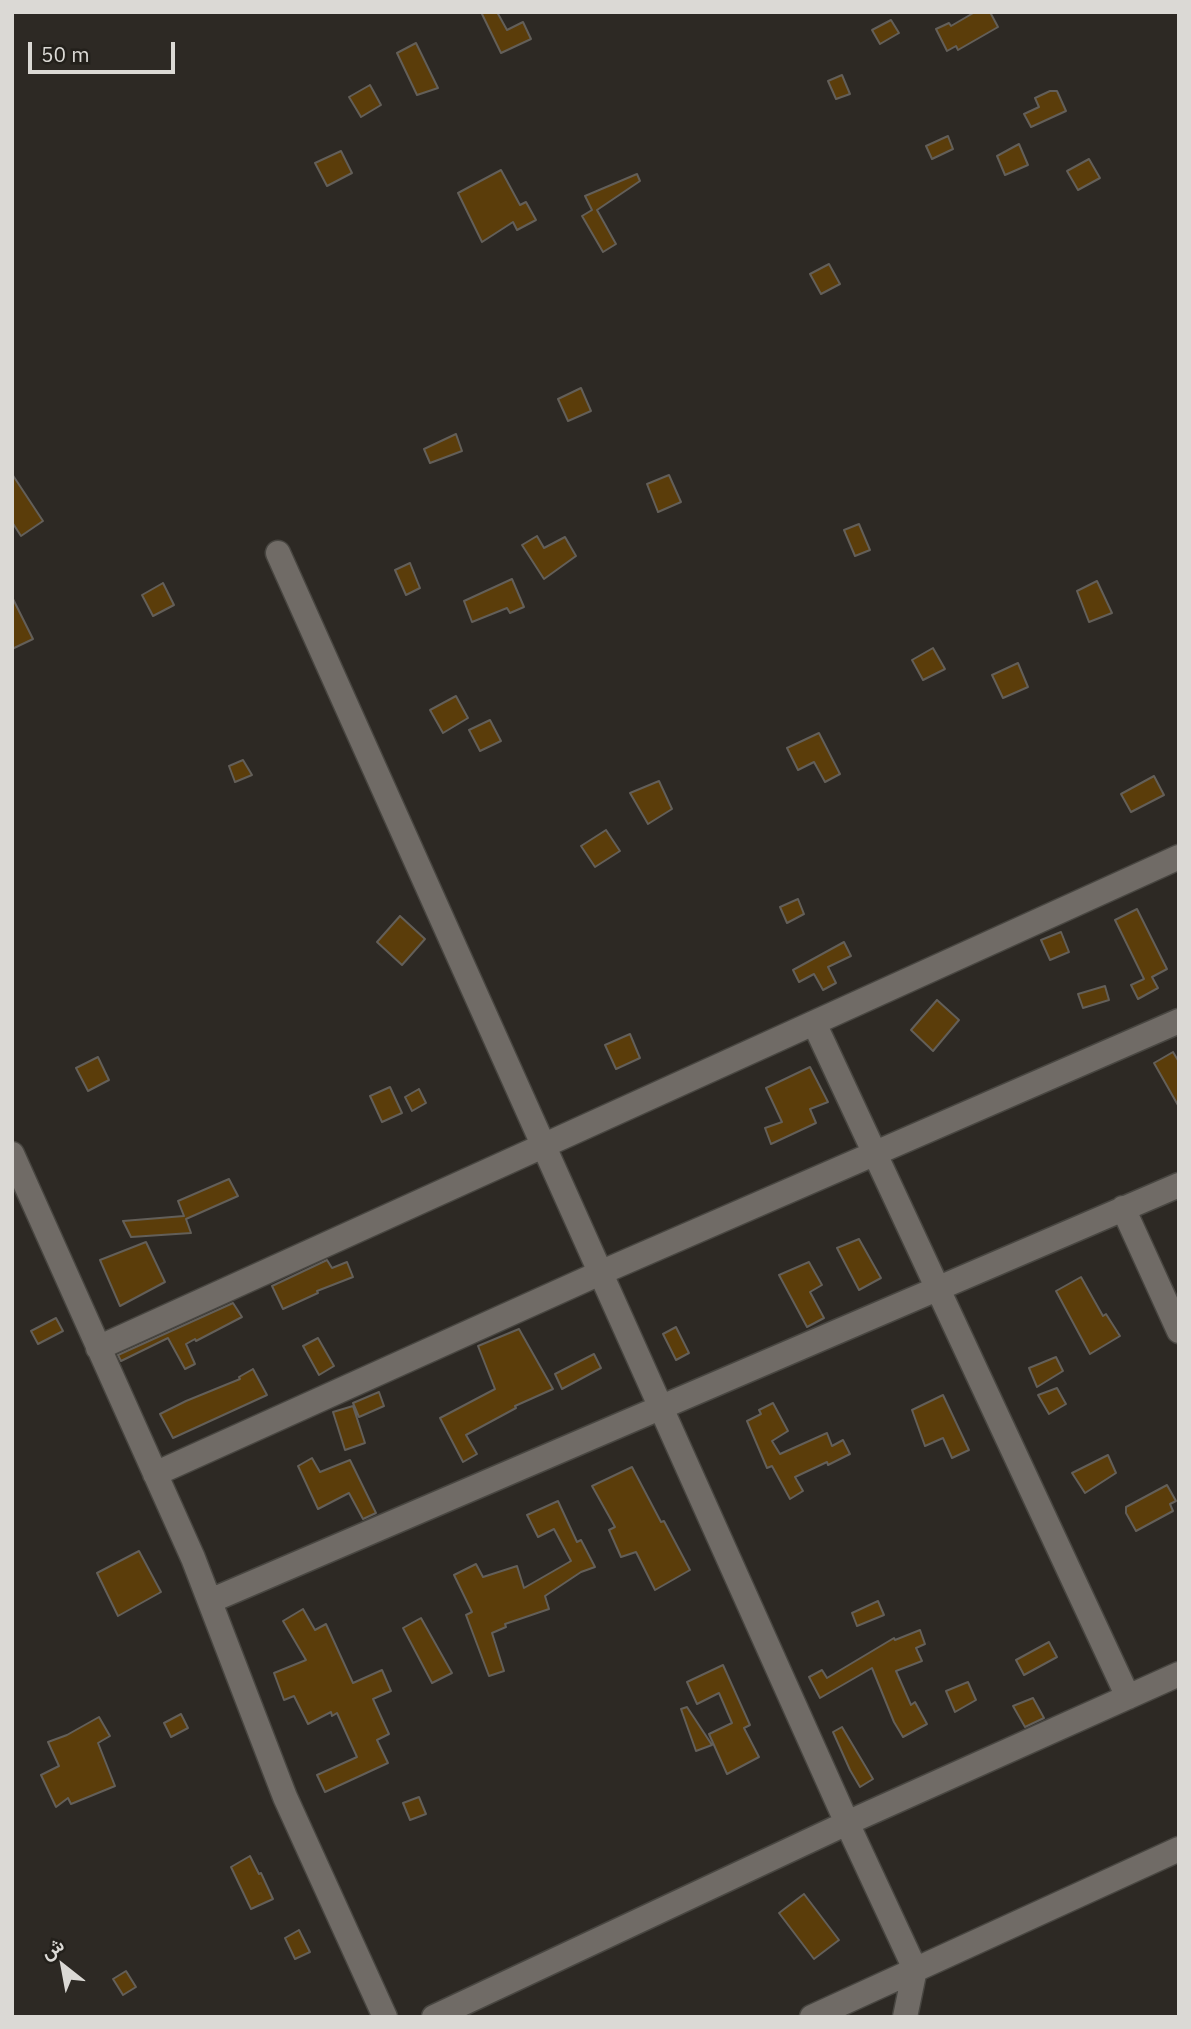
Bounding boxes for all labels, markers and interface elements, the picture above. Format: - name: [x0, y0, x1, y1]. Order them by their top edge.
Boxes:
- scale bar: [32, 28, 178, 72]
- text: 50 m: [41, 40, 90, 68]
- north arrow: [28, 1931, 98, 2001]
- text: ش: [36, 1932, 68, 1964]

